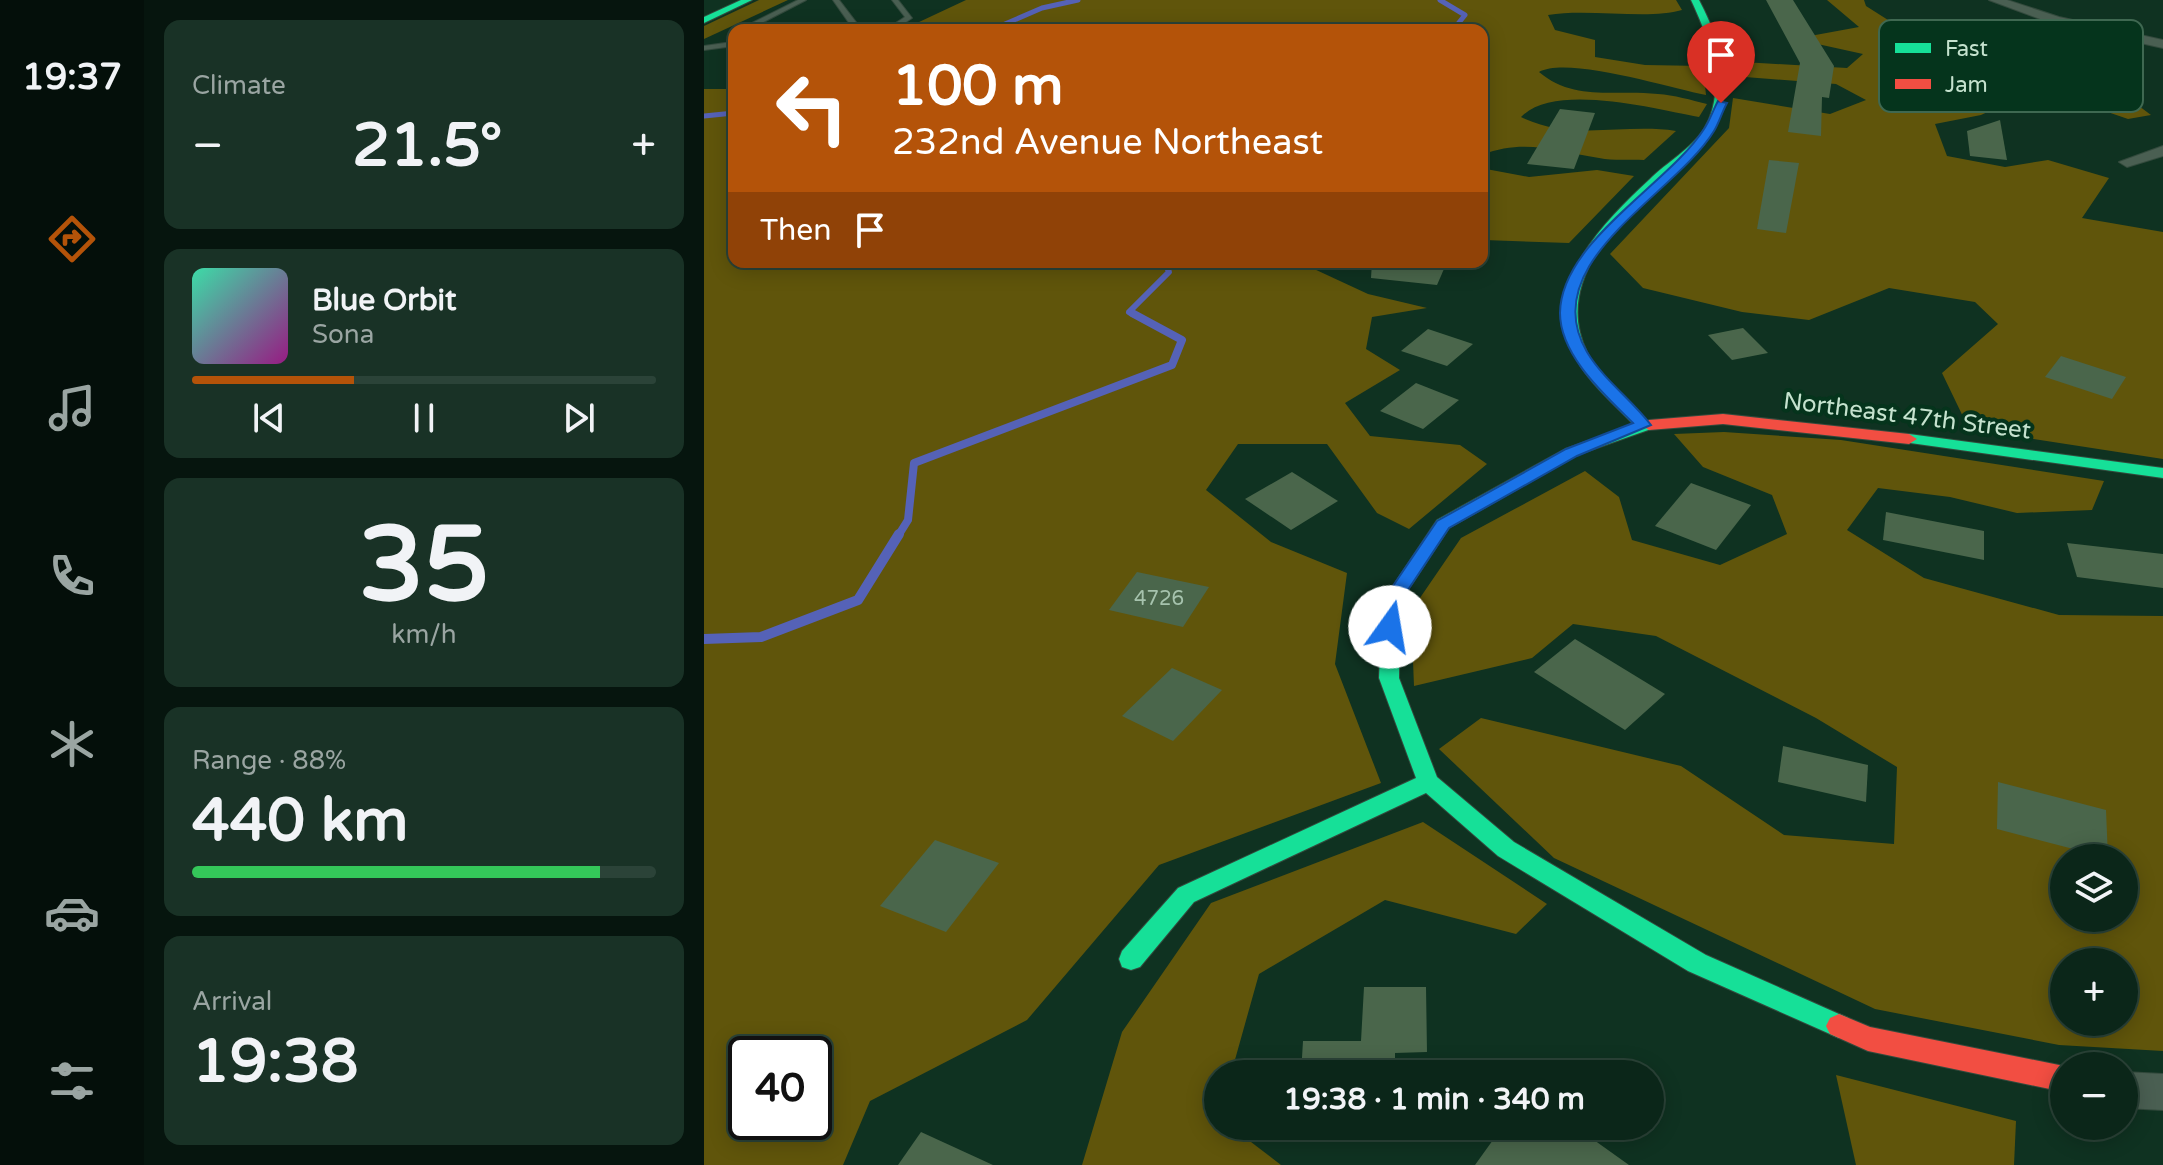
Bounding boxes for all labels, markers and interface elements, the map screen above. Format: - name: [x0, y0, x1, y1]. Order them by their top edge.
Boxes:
- legend: [1879, 20, 2143, 112]
- pin: [1687, 21, 1755, 103]
- icon: arrive: [1699, 33, 1743, 77]
- text: Fast: [1945, 36, 1988, 62]
- text: 100 m: [892, 53, 1063, 120]
- text: 19:37: [22, 56, 122, 99]
- icon: left: [760, 56, 864, 160]
- text: Climate: [192, 70, 286, 101]
- text: Jam: [1945, 72, 1988, 98]
- text: 21.5°: [352, 110, 502, 182]
- text: −: [192, 120, 223, 173]
- text: +: [631, 120, 656, 173]
- text: 232nd Avenue Northeast: [892, 121, 1323, 164]
- icon: arrive: [848, 208, 892, 252]
- icon: directions: [44, 211, 100, 267]
- text: Then: [760, 212, 832, 249]
- text: Blue Orbit: [312, 282, 457, 319]
- text: Sona: [312, 319, 374, 350]
- icon: music: [44, 380, 100, 436]
- street label: Northeast 47th Street: [1782, 386, 2032, 446]
- icon: previous: [247, 396, 291, 440]
- icon: pause: [402, 396, 446, 440]
- icon: next: [557, 396, 601, 440]
- text: 35: [359, 504, 489, 629]
- icon: phone: [44, 548, 100, 604]
- position arrow: [1348, 585, 1432, 669]
- house number: 4726: [1134, 587, 1184, 611]
- text: km/h: [391, 619, 457, 650]
- icon: climate: [44, 716, 100, 772]
- text: Range · 88%: [192, 745, 346, 776]
- text: 440 km: [192, 785, 408, 857]
- map controls: [2050, 844, 2138, 1140]
- button: layers: [2050, 844, 2138, 932]
- icon: car: [44, 885, 100, 941]
- button: +: [2050, 948, 2138, 1036]
- text: Arrival: [192, 986, 272, 1017]
- text: 19:38: [192, 1026, 358, 1098]
- speed limit sign: 40: [728, 1036, 832, 1140]
- button: −: [2050, 1052, 2138, 1140]
- icon: filters: [44, 1053, 100, 1109]
- text: 19:38 · 1 min · 340 m: [1283, 1081, 1585, 1118]

